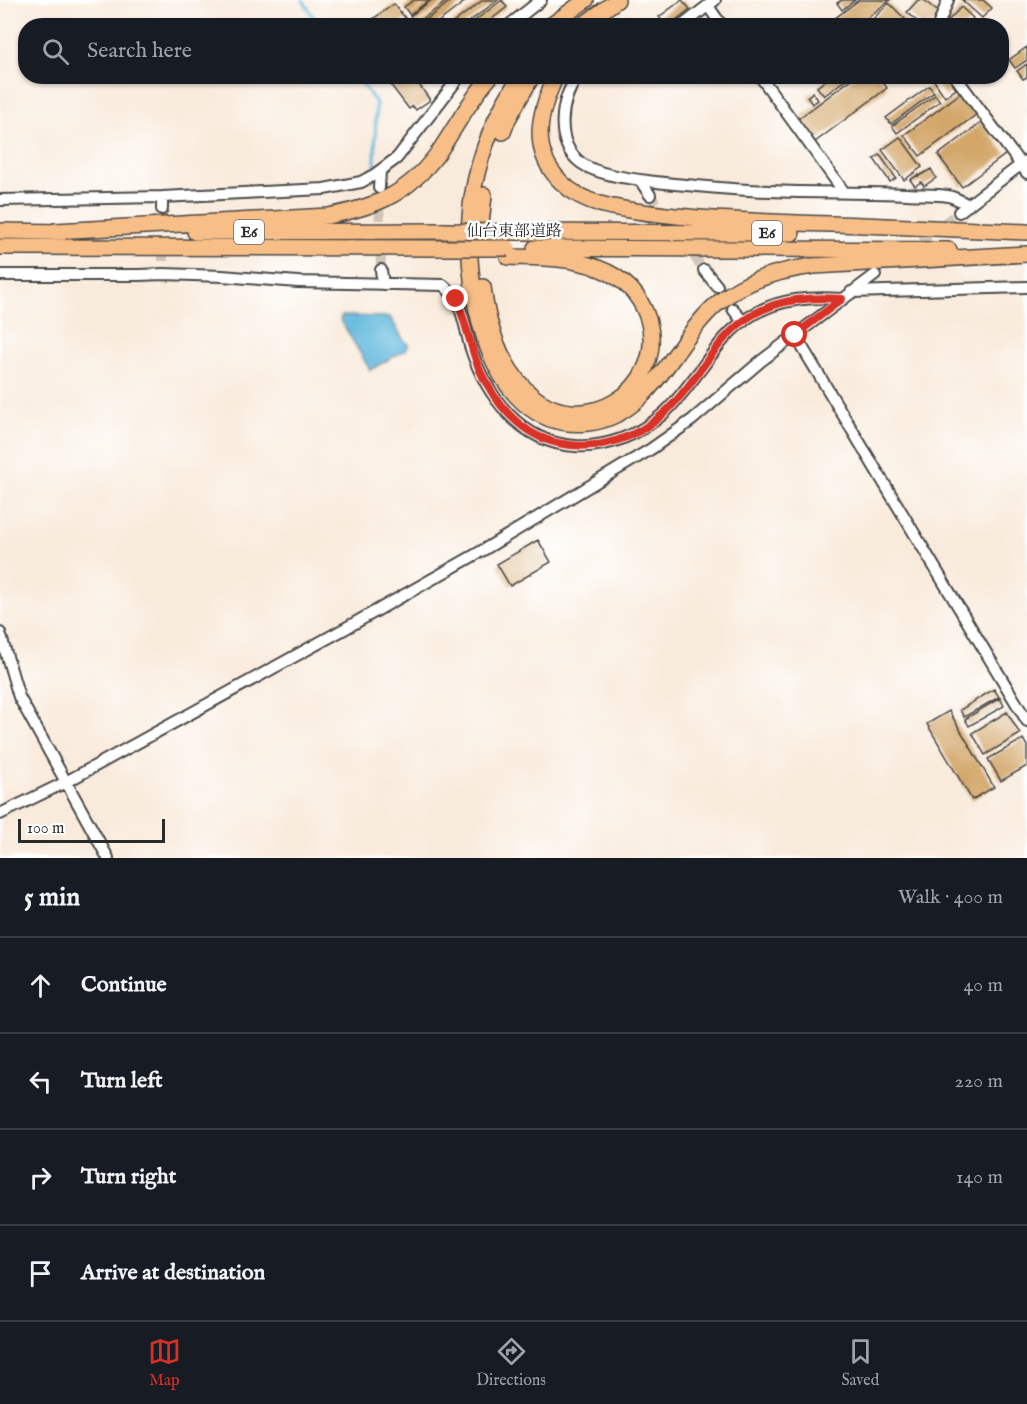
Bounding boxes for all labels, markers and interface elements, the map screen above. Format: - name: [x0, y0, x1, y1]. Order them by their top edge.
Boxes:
- search box: [18, 18, 1009, 84]
- icon: search: [39, 35, 72, 68]
- text: Search here: [87, 37, 192, 65]
- road number: E6: [234, 220, 264, 244]
- road number: E6: [752, 221, 782, 245]
- street label: 仙台東部道路: [466, 222, 562, 242]
- route end: [442, 285, 468, 311]
- route start: [781, 321, 807, 347]
- scale bar: [18, 816, 165, 844]
- text: 100 m: [27, 819, 64, 839]
- text: 5 min: [24, 881, 80, 914]
- text: Walk · 400 m: [898, 885, 1003, 910]
- icon: ahead: [24, 969, 57, 1002]
- text: Continue: [81, 971, 167, 999]
- text: 40 m: [964, 973, 1003, 998]
- icon: left: [24, 1065, 57, 1098]
- text: Turn left: [81, 1067, 163, 1095]
- text: 220 m: [955, 1069, 1003, 1094]
- icon: right: [24, 1161, 57, 1194]
- text: Turn right: [81, 1163, 176, 1191]
- text: 140 m: [956, 1165, 1003, 1190]
- icon: arrive: [24, 1257, 57, 1290]
- text: Arrive at destination: [81, 1259, 265, 1287]
- tab: Map: [148, 1335, 181, 1391]
- tab: Directions: [476, 1335, 546, 1391]
- tab: Saved: [841, 1335, 879, 1391]

